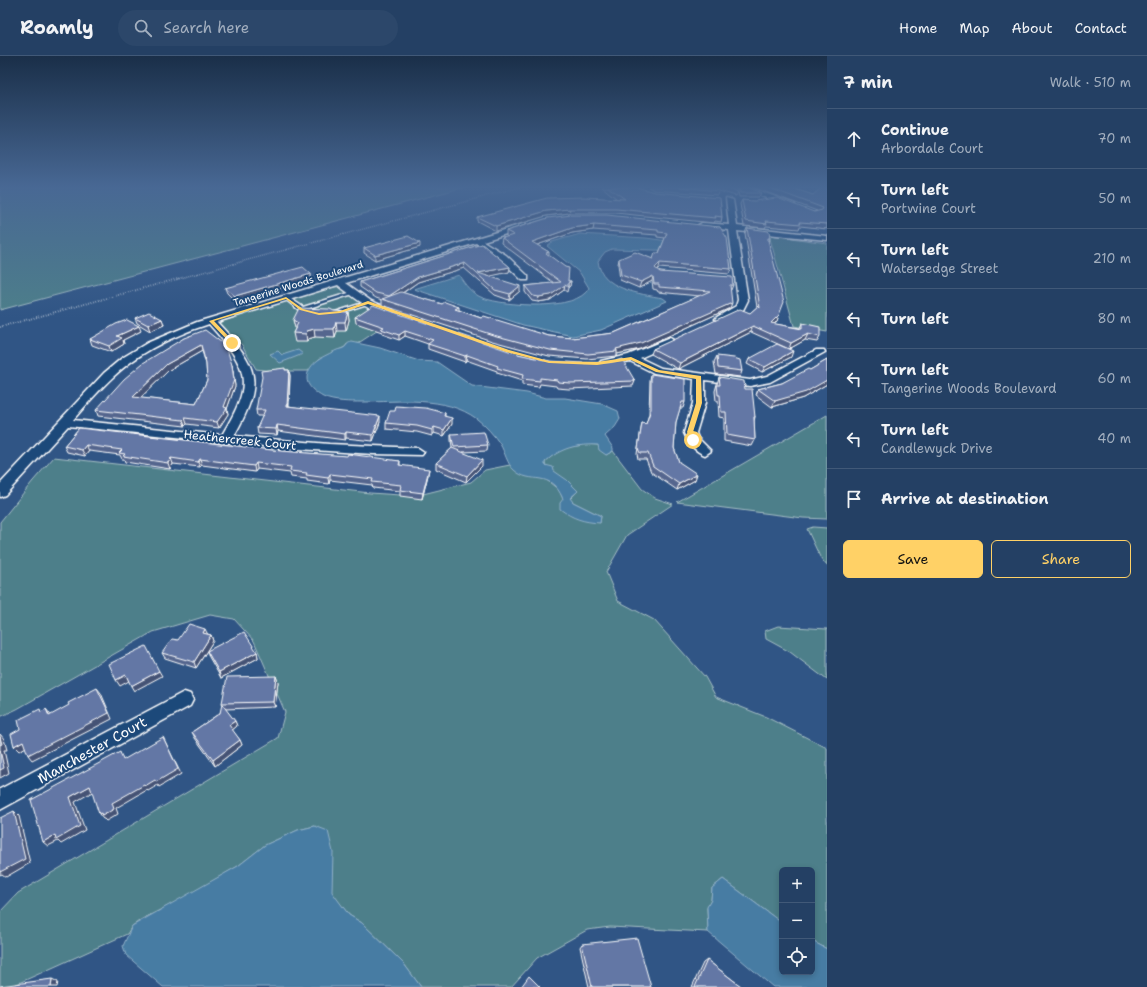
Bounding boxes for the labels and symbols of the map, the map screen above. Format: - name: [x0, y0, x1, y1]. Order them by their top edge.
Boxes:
- street label: Tangerine Woods Boulevard: [232, 257, 365, 309]
- route end: [223, 334, 241, 352]
- street label: Heathercreek Court: [183, 426, 297, 454]
- route start: [684, 431, 702, 449]
- street label: Manchester Court: [34, 713, 150, 787]

